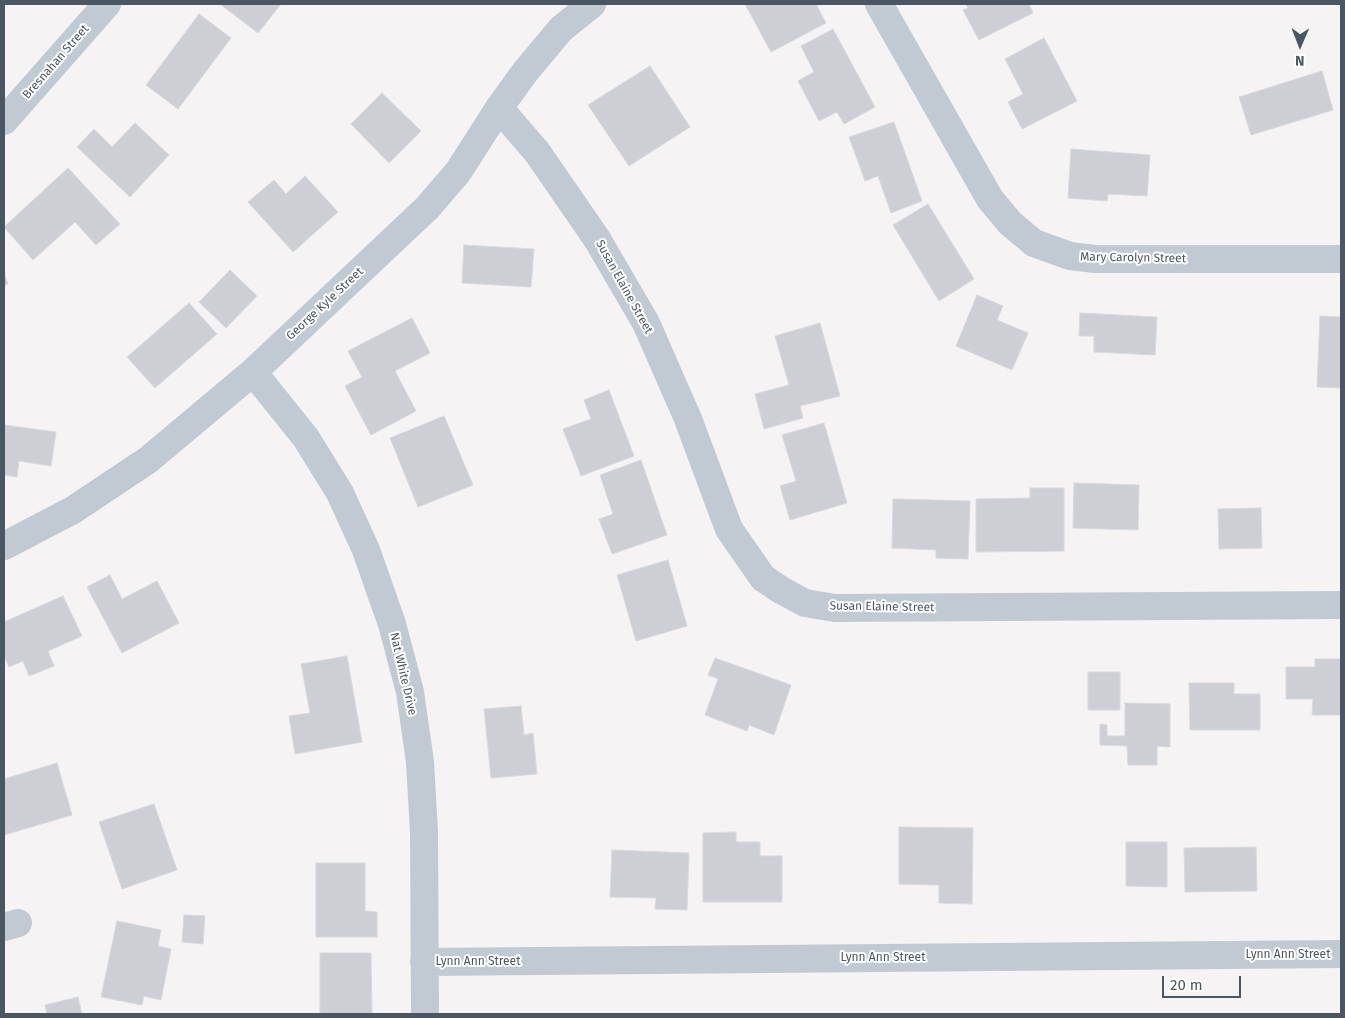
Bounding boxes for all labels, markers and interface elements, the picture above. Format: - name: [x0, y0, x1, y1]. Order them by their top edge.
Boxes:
- north arrow: [1275, 20, 1325, 70]
- street label: Bresnahan Street: [20, 22, 92, 102]
- text: N: [1295, 52, 1305, 69]
- street label: Susan Elaine Street: [592, 238, 656, 336]
- street label: Mary Carolyn Street: [1080, 250, 1186, 266]
- street label: George Kyle Street: [284, 265, 366, 343]
- street label: Susan Elaine Street: [830, 599, 934, 615]
- street label: Nat White Drive: [386, 631, 420, 717]
- street label: Lynn Ann Street: [1246, 948, 1330, 962]
- street label: Lynn Ann Street: [841, 951, 925, 965]
- street label: Lynn Ann Street: [436, 955, 520, 969]
- scale bar: [1165, 966, 1244, 998]
- text: 20 m: [1170, 976, 1203, 994]

